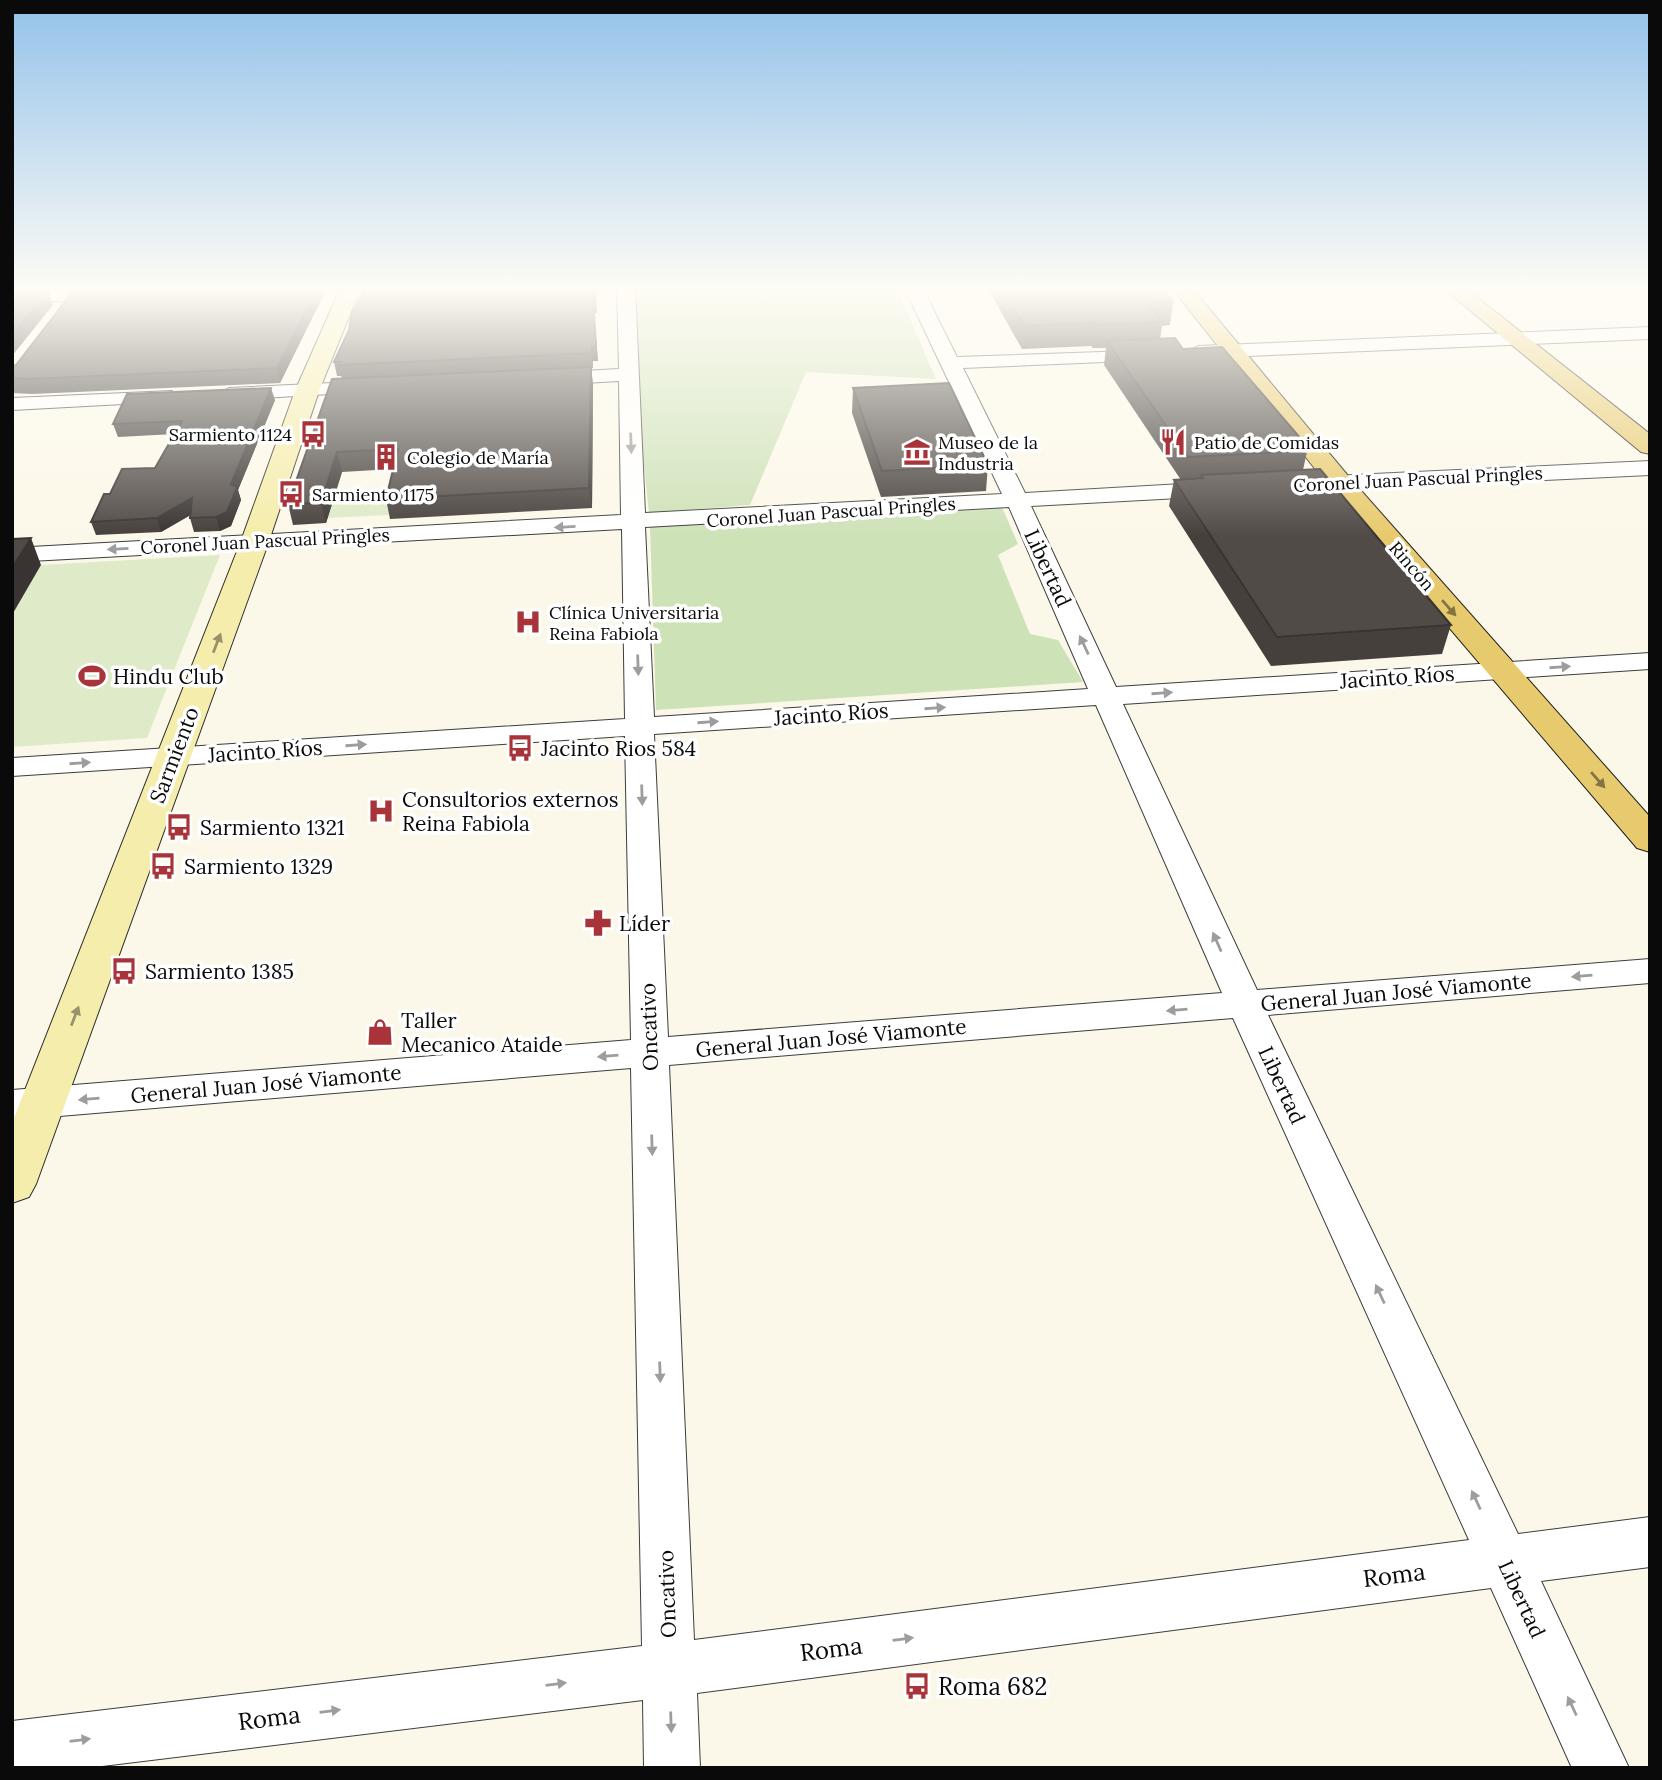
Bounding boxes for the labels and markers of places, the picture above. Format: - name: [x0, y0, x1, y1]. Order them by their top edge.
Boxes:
- bus stop icon: Sarmiento 1124: [298, 419, 328, 449]
- place label: Sarmiento 1124: [169, 423, 292, 446]
- restaurant icon: Patio de Comidas: [1158, 427, 1188, 457]
- place label: Museo de la Industria: [938, 431, 1038, 475]
- place label: Patio de Comidas: [1194, 431, 1339, 454]
- museum icon: Museo de la Industria: [902, 437, 932, 467]
- building icon: Colegio de María: [371, 442, 401, 472]
- place label: Colegio de María: [407, 446, 549, 469]
- bus stop icon: Sarmiento 1175: [276, 479, 306, 509]
- place label: Sarmiento 1175: [312, 483, 434, 506]
- place label: Clínica Universitaria Reina Fabiola: [549, 601, 719, 645]
- hospital icon: Clínica Universitaria Reina Fabiola: [513, 607, 543, 637]
- sports icon: Hindu Club: [77, 661, 107, 691]
- place label: Hindu Club: [113, 663, 224, 690]
- bus stop icon: Jacinto Rios 584: [505, 733, 535, 763]
- place label: Jacinto Rios 584: [540, 735, 696, 762]
- place label: Consultorios externos Reina Fabiola: [402, 786, 618, 837]
- hospital icon: Consultorios externos Reina Fabiola: [366, 796, 396, 826]
- bus stop icon: Sarmiento 1321: [164, 812, 194, 842]
- place label: Sarmiento 1321: [200, 814, 345, 841]
- bus stop icon: Sarmiento 1329: [148, 851, 178, 881]
- place label: Sarmiento 1329: [184, 853, 333, 880]
- pharmacy icon: Líder: [583, 908, 613, 938]
- place label: Líder: [619, 910, 670, 937]
- bus stop icon: Sarmiento 1385: [109, 956, 139, 986]
- place label: Sarmiento 1385: [145, 958, 294, 985]
- place label: Taller Mecanico Ataide: [401, 1007, 563, 1058]
- shop icon: Taller Mecanico Ataide: [365, 1017, 395, 1047]
- bus stop icon: Roma 682: [902, 1671, 932, 1701]
- place label: Roma 682: [938, 1671, 1047, 1702]

